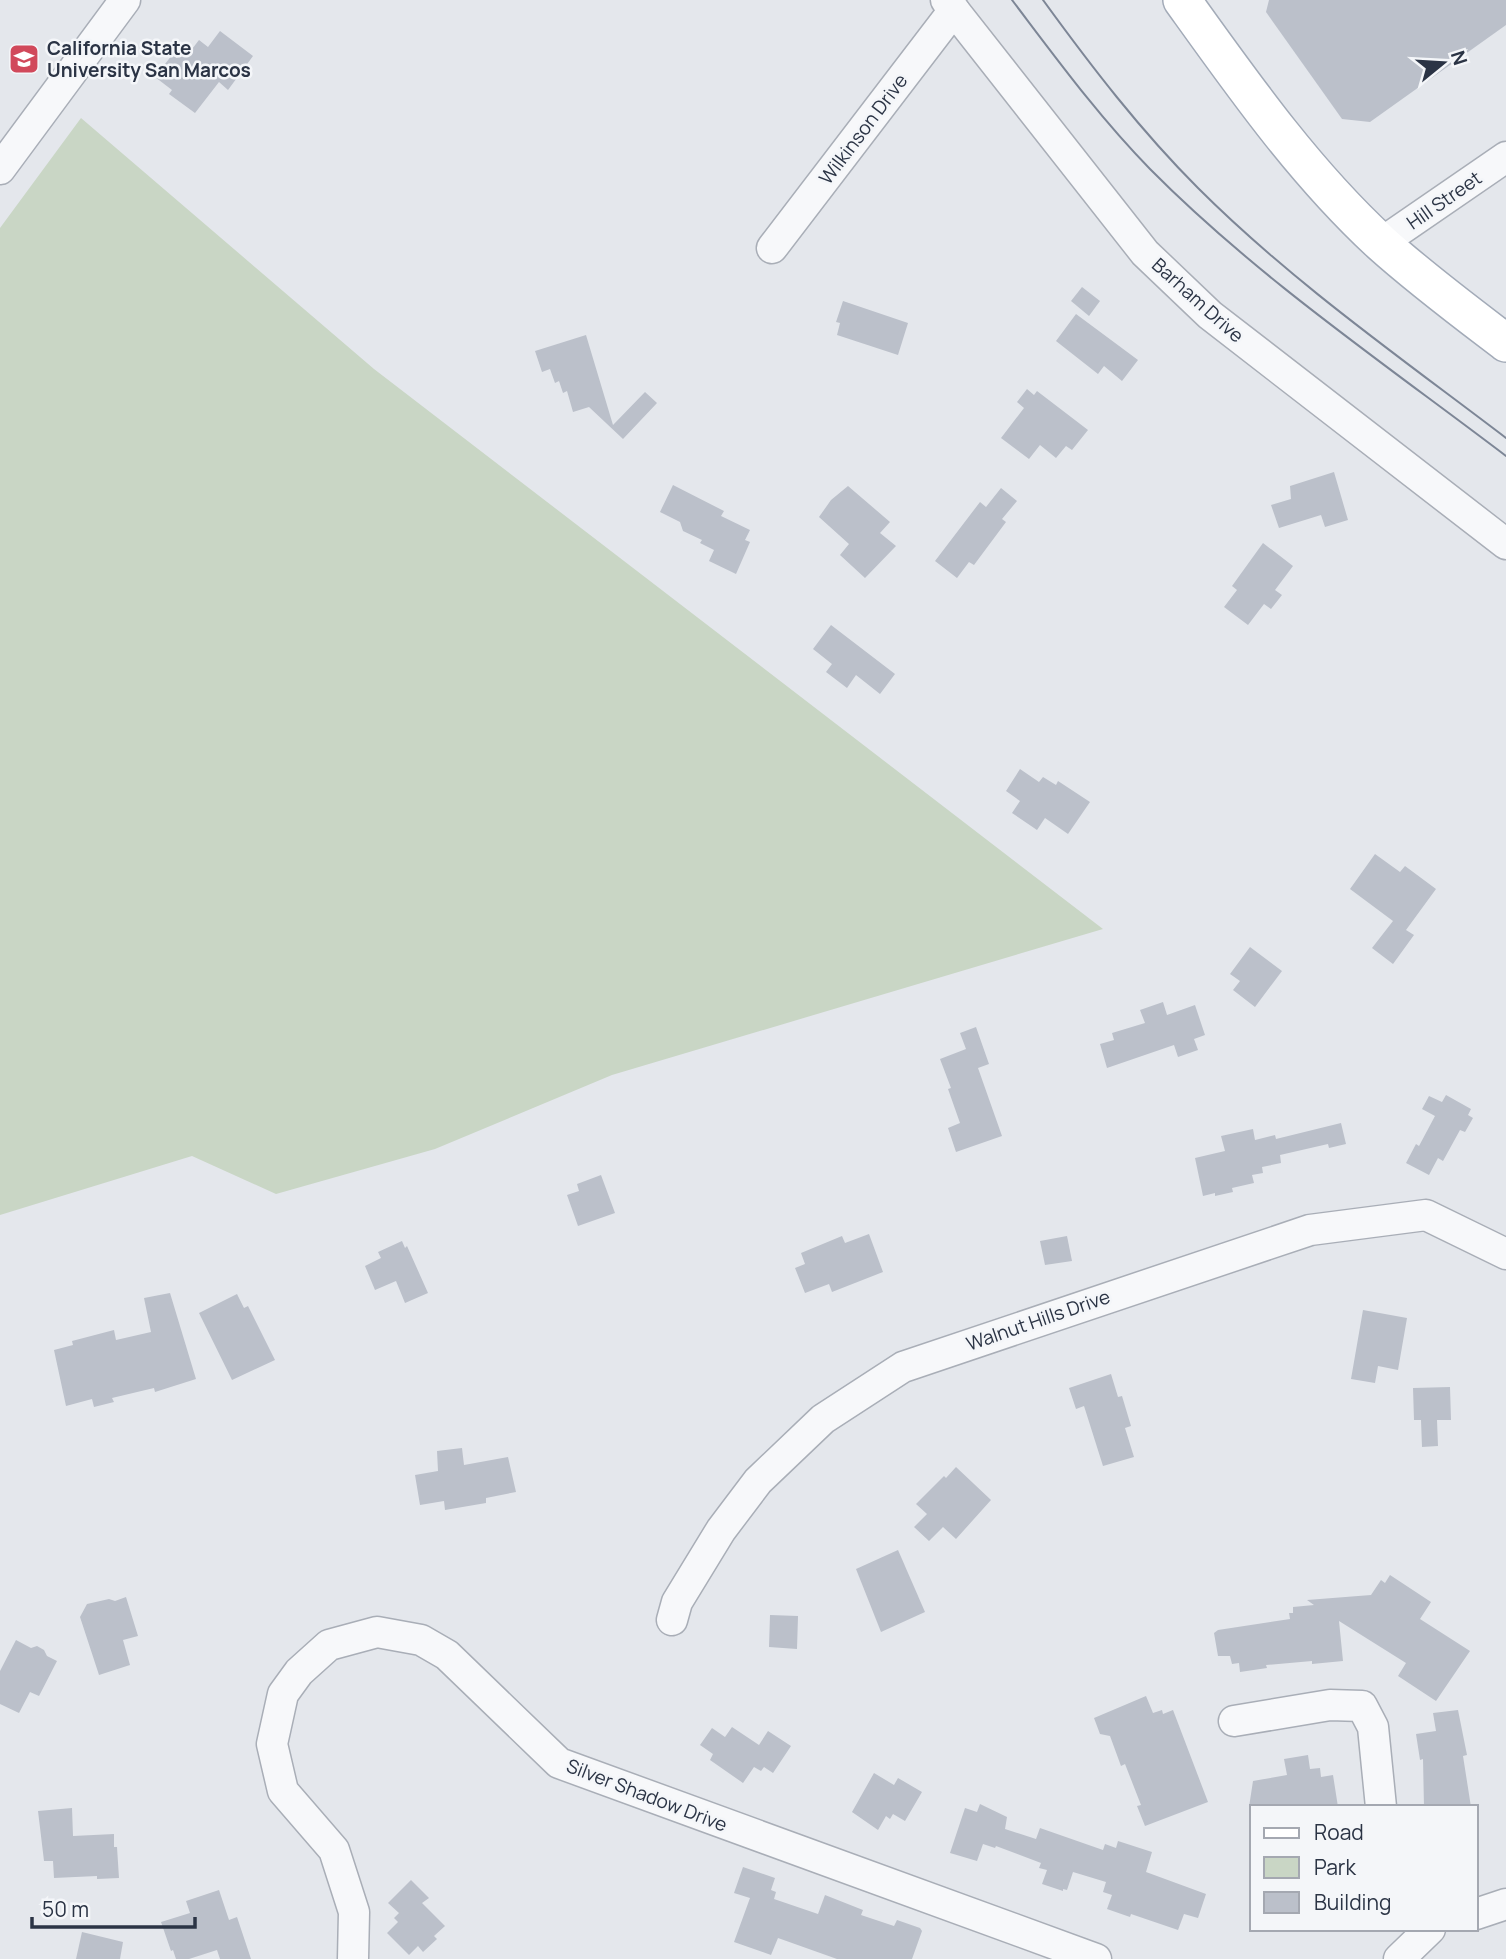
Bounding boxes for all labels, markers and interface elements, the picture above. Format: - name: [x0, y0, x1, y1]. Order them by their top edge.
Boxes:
- north arrow: [1408, 28, 1478, 98]
- place label: California State University San Marcos: [47, 35, 251, 83]
- school or university icon: California State University San Marcos: [7, 42, 41, 76]
- text: N: [1445, 47, 1474, 68]
- street label: Wilkinson Drive: [813, 68, 913, 190]
- street label: Hill Street: [1401, 165, 1487, 235]
- street label: Barham Drive: [1146, 252, 1250, 348]
- street label: Walnut Hills Drive: [963, 1283, 1113, 1357]
- street label: Silver Shadow Drive: [563, 1752, 731, 1838]
- legend: [1250, 1805, 1478, 1931]
- text: Road: [1314, 1818, 1364, 1846]
- text: Park: [1314, 1853, 1356, 1881]
- scale bar: [32, 1885, 194, 1929]
- text: Building: [1314, 1888, 1391, 1916]
- text: 50 m: [42, 1895, 89, 1923]

